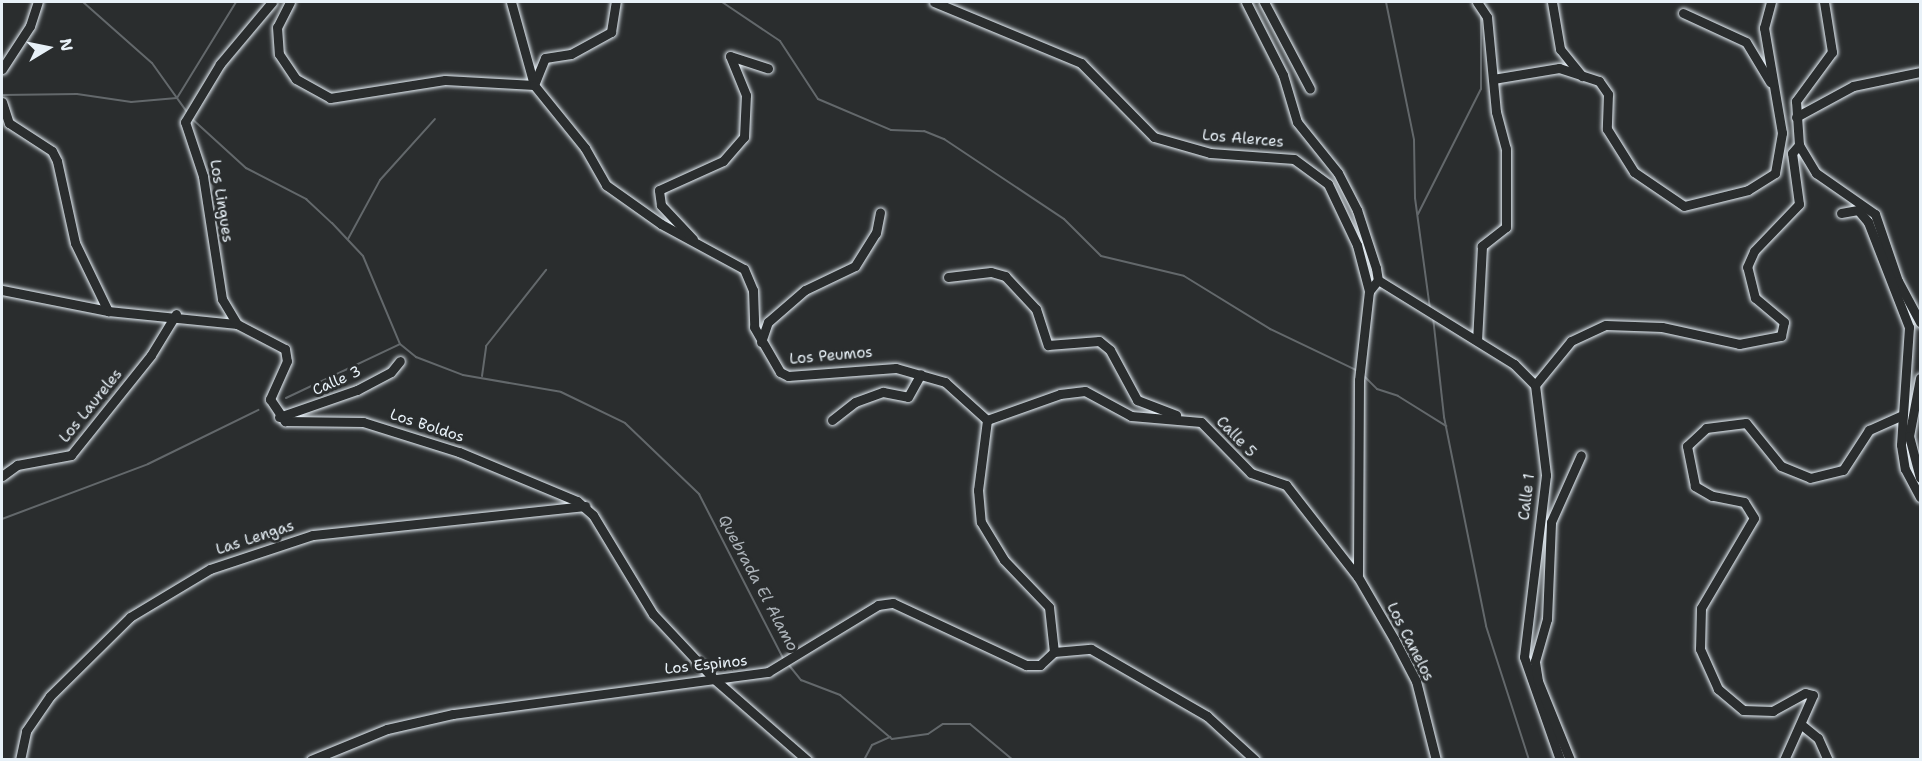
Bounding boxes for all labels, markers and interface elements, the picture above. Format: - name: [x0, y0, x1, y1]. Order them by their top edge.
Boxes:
- north arrow: [18, 18, 78, 78]
- text: N: [55, 37, 78, 53]
- street label: Los Alerces: [1201, 126, 1285, 152]
- street label: Los Lingues: [206, 158, 236, 244]
- street label: Los Peumos: [789, 343, 873, 369]
- street label: Calle 3: [310, 362, 364, 400]
- street label: Los Laureles: [56, 365, 126, 447]
- street label: Los Boldos: [388, 406, 466, 446]
- street label: Calle 5: [1212, 413, 1260, 461]
- street label: Calle 1: [1515, 473, 1539, 521]
- water label: Quebrada El Alamo: [714, 511, 802, 655]
- street label: Las Lengas: [214, 517, 296, 559]
- street label: Los Canelos: [1383, 600, 1437, 684]
- street label: Los Espinos: [664, 652, 748, 678]

